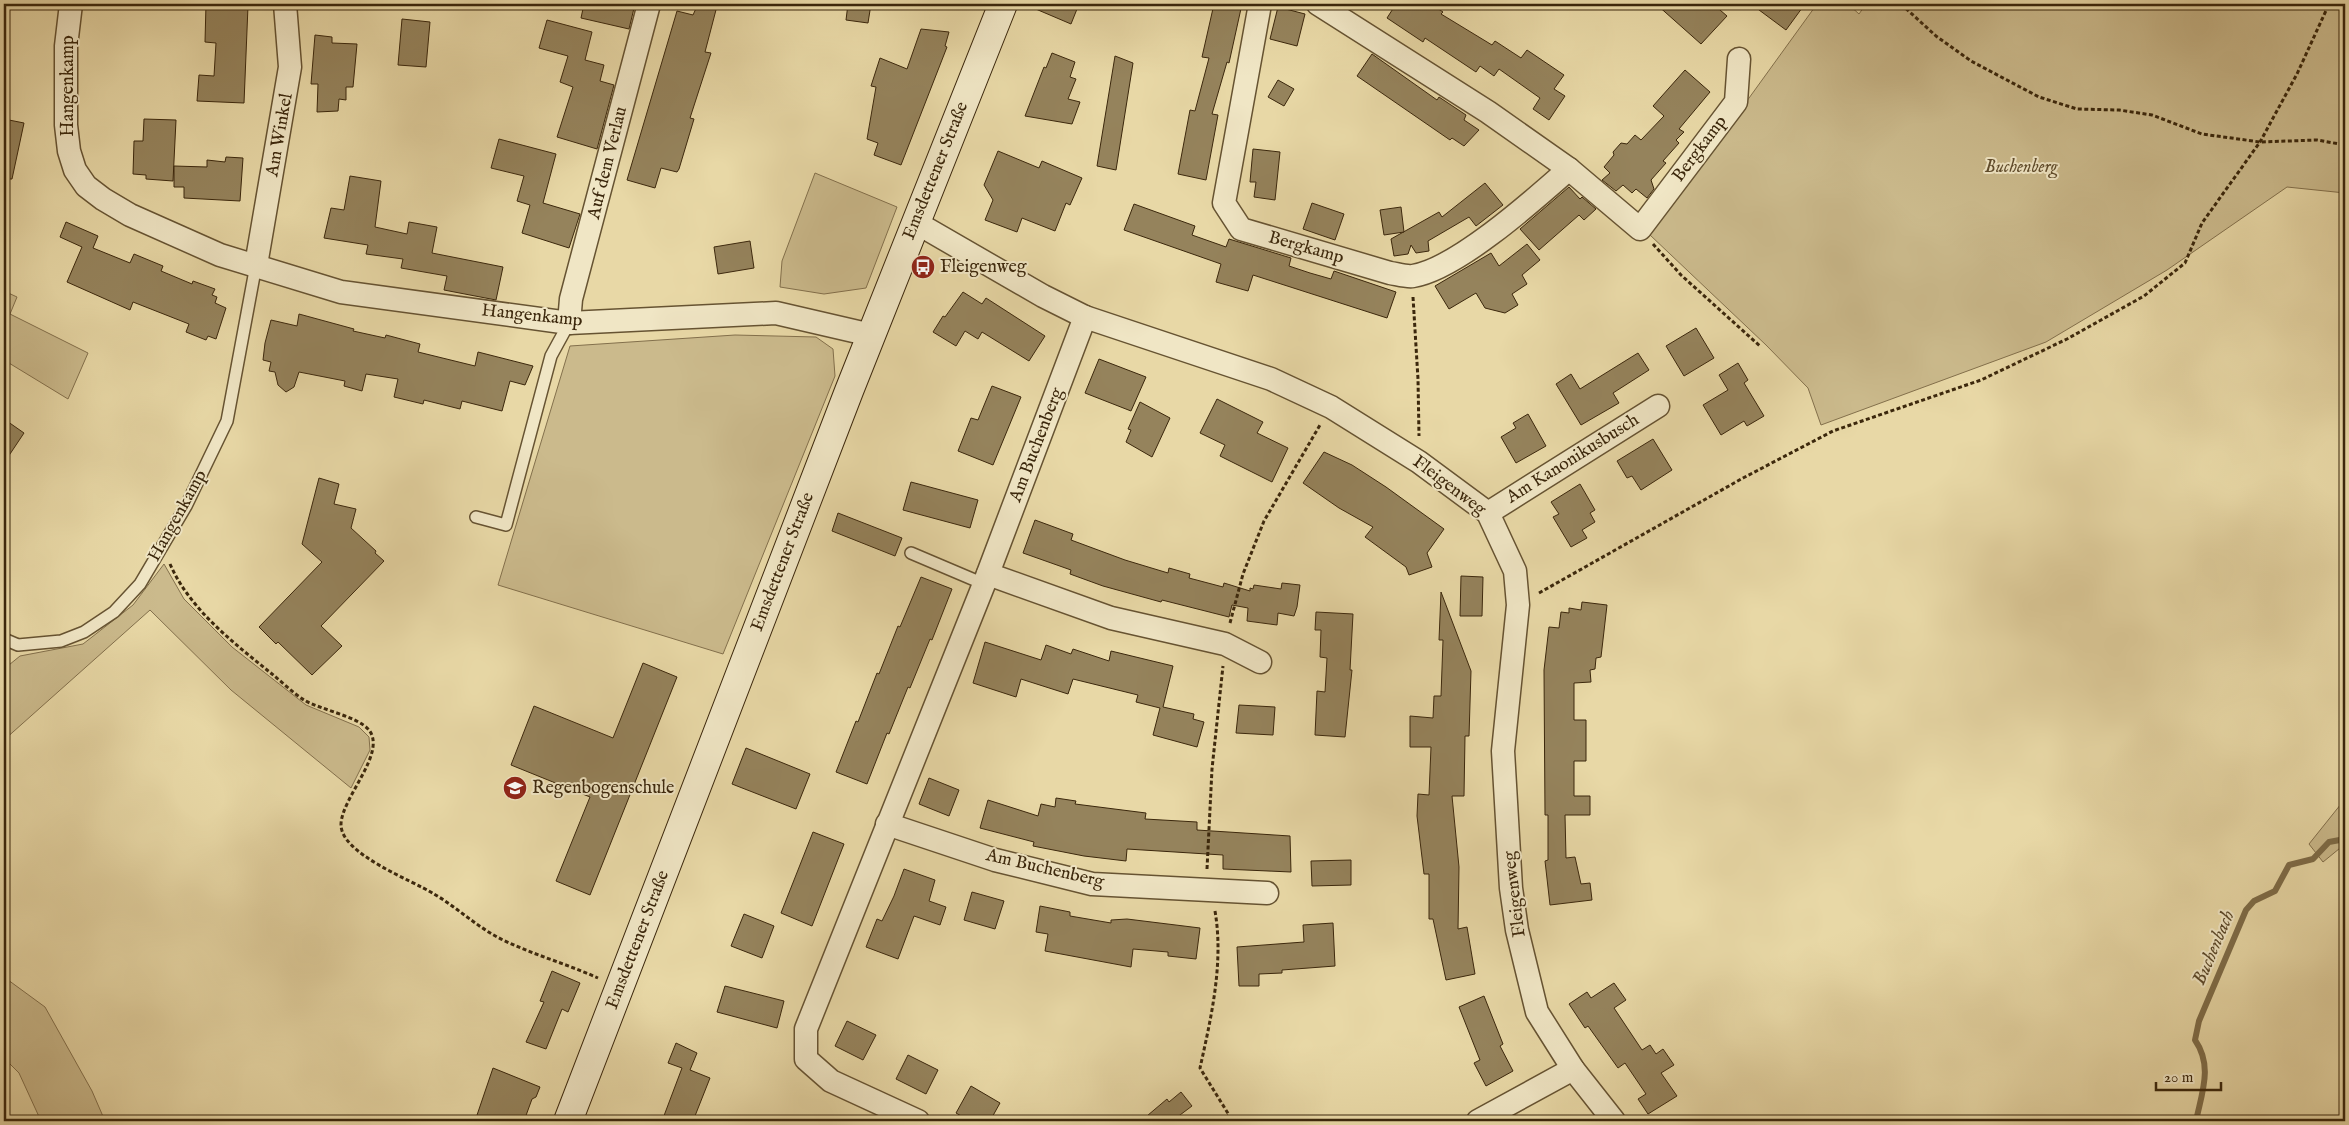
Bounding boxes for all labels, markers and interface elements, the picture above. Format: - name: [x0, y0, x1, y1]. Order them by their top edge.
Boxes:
- street label: Hangenkamp: [57, 35, 80, 137]
- street label: Am Winkel: [261, 91, 299, 179]
- street label: Emsdettener Straße: [898, 99, 974, 243]
- street label: Auf dem Verlau: [583, 104, 633, 223]
- street label: Bergkamp: [1667, 111, 1733, 187]
- park label: Buchenberg: [1985, 156, 2059, 179]
- street label: Bergkamp: [1266, 226, 1347, 270]
- bus stop icon: Fleigenweg: [910, 254, 936, 280]
- place label: Fleigenweg: [940, 256, 1027, 279]
- street label: Hangenkamp: [480, 299, 584, 333]
- street label: Am Buchenberg: [1004, 384, 1069, 506]
- street label: Am Kanonikusbusch: [1502, 409, 1644, 510]
- street label: Fleigenweg: [1408, 451, 1491, 521]
- street label: Hangenkamp: [143, 466, 213, 566]
- street label: Emsdettener Straße: [746, 489, 820, 635]
- school or university icon: Regenbogenschule: [502, 775, 528, 801]
- place label: Regenbogenschule: [532, 777, 674, 800]
- street label: Am Buchenberg: [983, 844, 1107, 894]
- street label: Fleigenweg: [1498, 849, 1532, 938]
- street label: Emsdettener Straße: [601, 867, 675, 1013]
- water label: Buchenbach: [2188, 907, 2240, 989]
- scale bar: [2156, 1060, 2222, 1092]
- text: 20 m: [2164, 1068, 2194, 1087]

